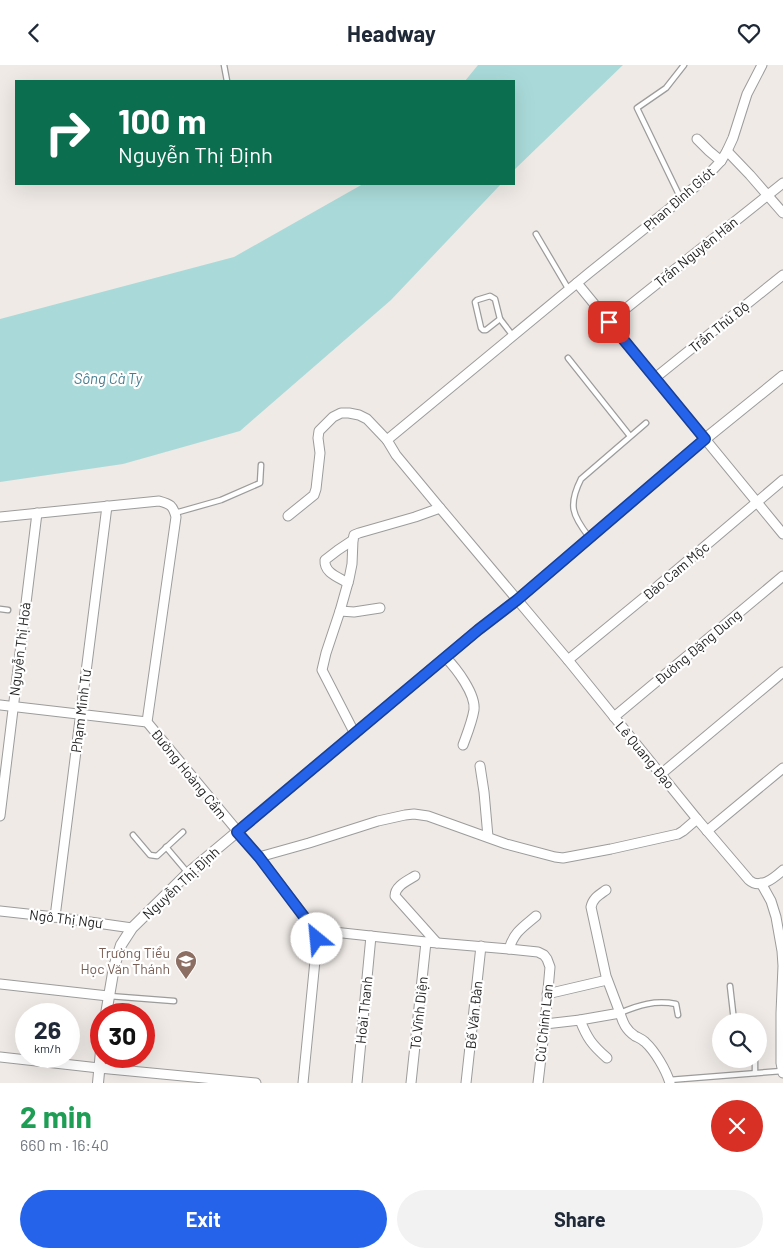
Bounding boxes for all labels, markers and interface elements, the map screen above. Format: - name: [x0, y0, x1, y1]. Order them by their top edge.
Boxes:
- icon: back: [20, 19, 48, 47]
- icon: heart: [735, 19, 763, 47]
- text: Headway: [347, 20, 436, 46]
- text: 100 m: [118, 99, 207, 141]
- icon: right: [35, 100, 100, 165]
- text: Nguyễn Thị Định: [118, 141, 273, 167]
- street label: Phan Đình Giót: [640, 163, 718, 234]
- street label: Trần Nguyên Hãn: [651, 213, 741, 290]
- street label: Trần Thủ Độ: [685, 297, 752, 356]
- pin: [588, 301, 630, 343]
- icon: arrive: [595, 308, 623, 336]
- water label: Sông Cà Ty: [74, 369, 143, 387]
- street label: Đào Cam Mộc: [639, 538, 712, 603]
- street label: Nguyễn Thị Hoà: [5, 601, 34, 697]
- street label: Đường Đặng Dung: [651, 605, 744, 688]
- street label: Phạm Minh Tư: [67, 668, 94, 754]
- street label: Lê Quang Đạo: [612, 717, 679, 792]
- street label: Đường Hoàng Cầm: [148, 725, 231, 822]
- street label: Nguyễn Thị Định: [139, 843, 223, 922]
- street label: Ngô Thị Ngư: [28, 906, 104, 931]
- position arrow: [290, 912, 342, 964]
- place label: Trường Tiểu Học Văn Thánh: [80, 944, 170, 977]
- school or university icon: Trường Tiểu Học Văn Thánh: [174, 949, 198, 980]
- street label: Hoài Thanh: [351, 975, 376, 1045]
- street label: Tô Vĩnh Diện: [406, 975, 431, 1050]
- street label: Bế Văn Đàn: [461, 980, 486, 1050]
- street label: Cù Chính Lan: [531, 983, 556, 1063]
- speed limit sign: 30: [90, 1003, 155, 1068]
- map controls: [712, 1013, 767, 1068]
- button: search: [712, 1013, 767, 1068]
- text: 26: [34, 1014, 61, 1044]
- text: km/h: [34, 1041, 61, 1055]
- text: 2 min: [20, 1098, 92, 1134]
- button: close: [711, 1100, 763, 1152]
- text: 660 m · 16:40: [20, 1135, 109, 1154]
- button: Exit: [20, 1190, 387, 1248]
- button: Share: [397, 1190, 763, 1248]

